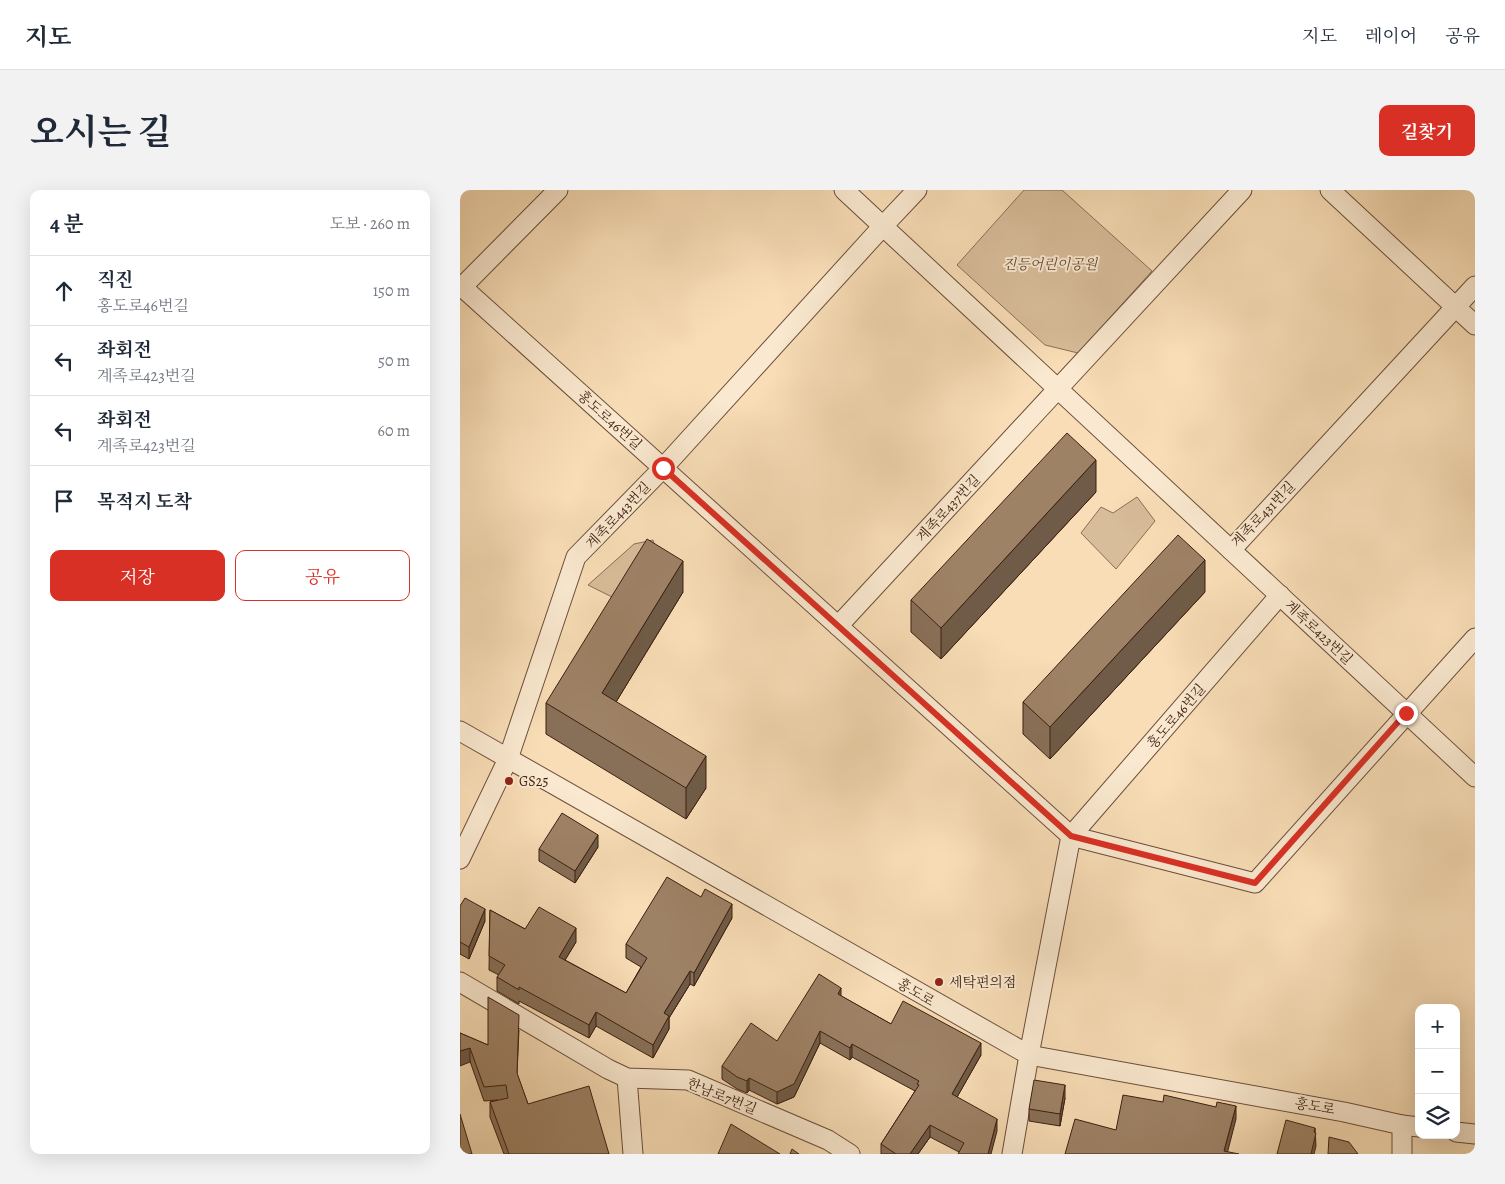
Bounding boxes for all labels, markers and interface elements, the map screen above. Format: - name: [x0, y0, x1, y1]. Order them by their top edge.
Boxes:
- text: 지도: [25, 21, 71, 53]
- text: 지도: [1302, 24, 1337, 48]
- text: 레이어: [1365, 24, 1417, 48]
- text: 공유: [1445, 24, 1480, 48]
- button: 길찾기: [1379, 105, 1475, 156]
- text: 오시는 길: [30, 108, 171, 156]
- text: 4 분: [50, 210, 84, 238]
- text: 도보 · 260 m: [330, 213, 410, 235]
- park label: 진등어린이공원: [1003, 255, 1099, 274]
- text: 직진: [97, 267, 134, 293]
- icon: ahead: [50, 277, 78, 305]
- text: 150 m: [373, 280, 410, 302]
- text: 홍도로46번길: [97, 295, 189, 317]
- text: 좌회전: [97, 337, 152, 363]
- icon: left: [50, 347, 78, 375]
- text: 50 m: [378, 350, 410, 372]
- text: 계족로423번길: [97, 365, 196, 387]
- street label: 홍도로46번길: [573, 386, 646, 454]
- text: 좌회전: [97, 407, 152, 433]
- icon: left: [50, 417, 78, 445]
- text: 60 m: [378, 420, 410, 442]
- text: 계족로423번길: [97, 435, 196, 457]
- route start: [652, 457, 675, 480]
- street label: 계족로437번길: [912, 471, 985, 546]
- street label: 계족로431번길: [1227, 477, 1300, 551]
- street label: 계족로443번길: [582, 478, 655, 553]
- icon: arrive: [50, 487, 78, 515]
- text: 목적지 도착: [97, 489, 192, 515]
- button: 저장: [50, 550, 225, 601]
- button: 공유: [235, 550, 410, 601]
- street label: 계족로423번길: [1281, 596, 1357, 669]
- street label: 홍도로46번길: [1143, 680, 1210, 753]
- route end: [1395, 702, 1418, 725]
- place label: GS25: [519, 772, 548, 791]
- marker: GS25: [503, 775, 515, 787]
- place label: 세탁편의점: [949, 973, 1017, 992]
- street label: 홍도로: [893, 974, 938, 1011]
- marker: 세탁편의점: [933, 976, 945, 988]
- map controls: [1415, 1004, 1460, 1139]
- button: +: [1415, 1004, 1460, 1049]
- button: −: [1415, 1049, 1460, 1094]
- street label: 한남로7번길: [684, 1074, 759, 1119]
- street label: 홍도로: [1293, 1094, 1337, 1119]
- button: layers: [1415, 1094, 1460, 1139]

